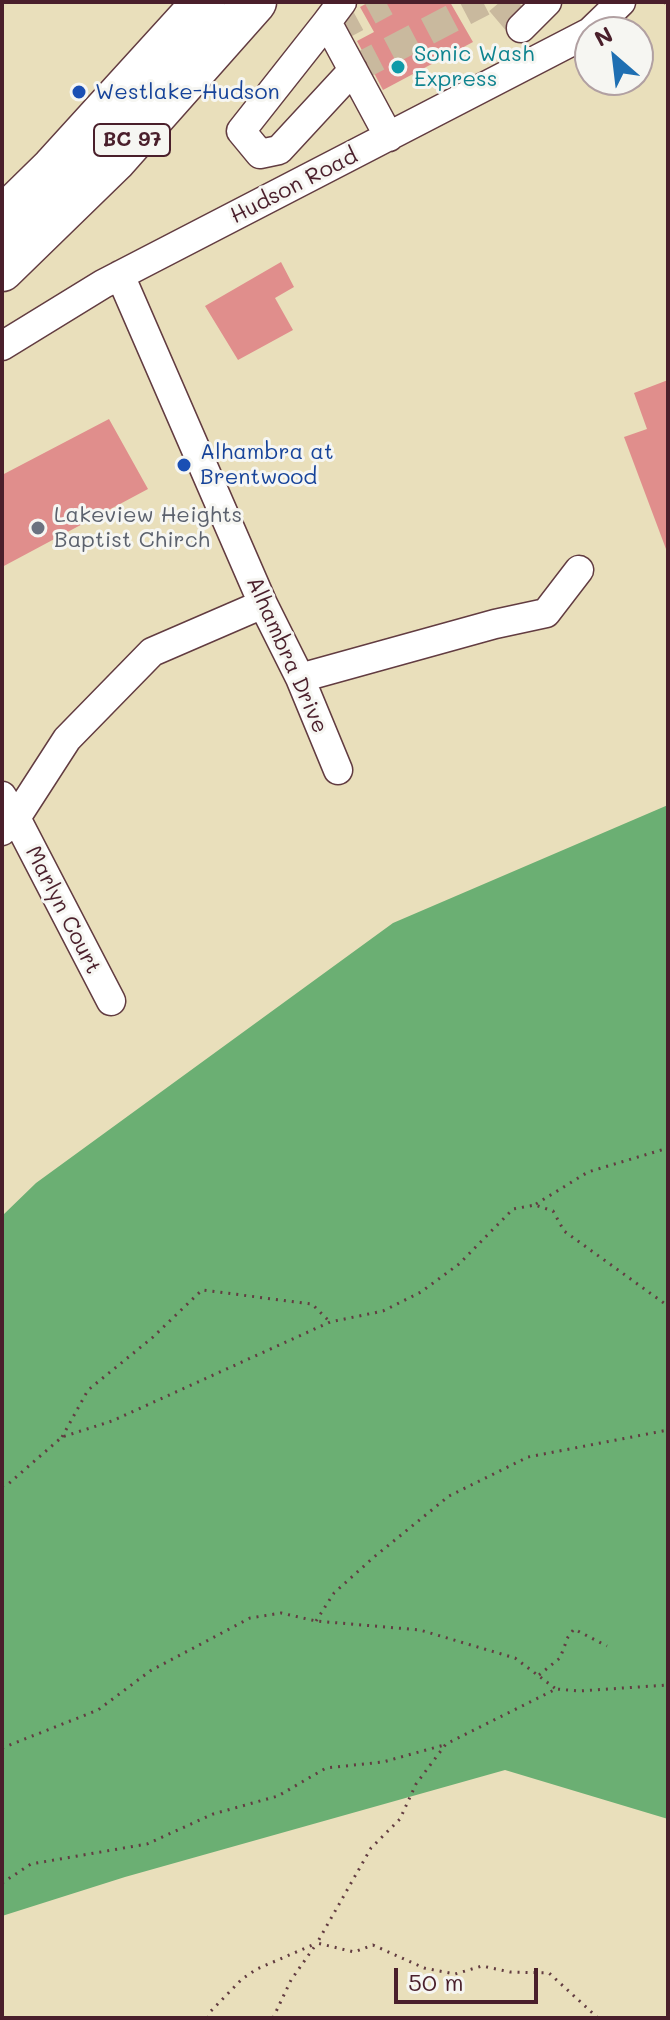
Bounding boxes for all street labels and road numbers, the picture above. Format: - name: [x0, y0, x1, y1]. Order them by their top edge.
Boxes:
- road number: BC 97: [94, 124, 170, 156]
- street label: Hudson Road: [226, 143, 362, 229]
- street label: Alhambra Drive: [241, 573, 333, 737]
- street label: Marlyn Court: [19, 842, 107, 978]

